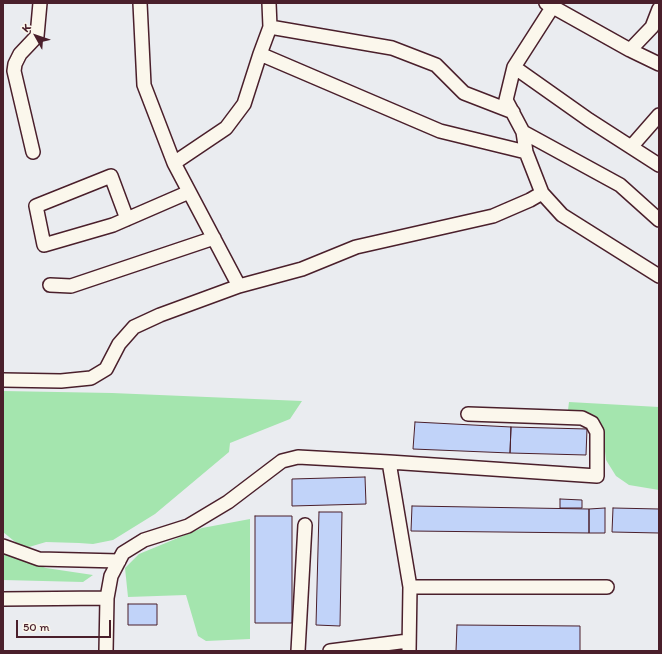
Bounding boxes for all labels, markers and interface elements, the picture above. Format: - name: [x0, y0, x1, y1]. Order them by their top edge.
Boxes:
- north arrow: [16, 16, 56, 56]
- text: K: [19, 21, 34, 35]
- scale bar: [18, 612, 113, 638]
- text: 50 m: [23, 620, 49, 634]

